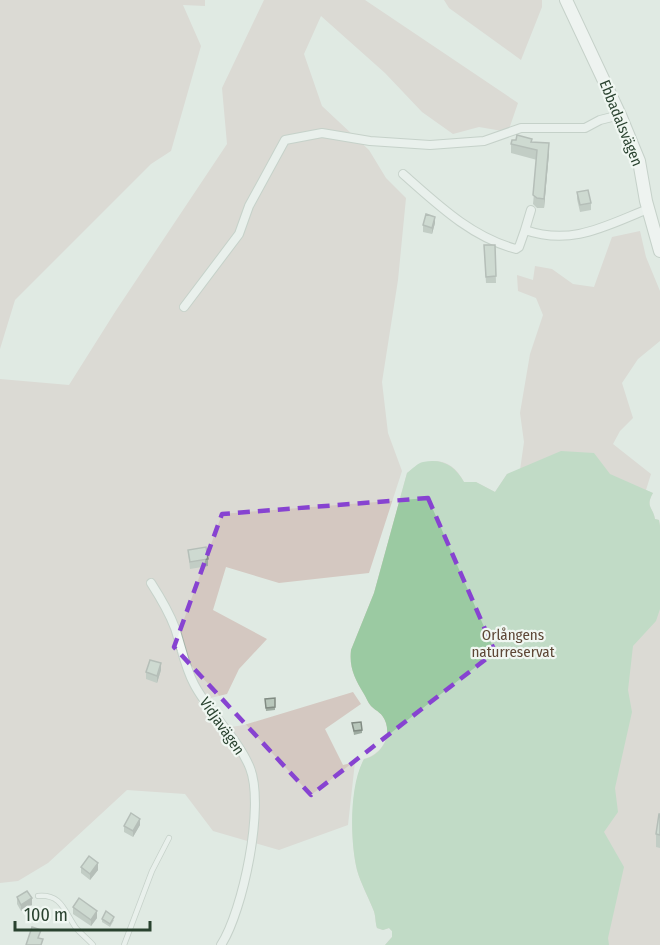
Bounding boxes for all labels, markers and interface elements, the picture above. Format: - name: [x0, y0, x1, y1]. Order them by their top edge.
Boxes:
- street label: Ebbadalsvägen: [596, 77, 646, 169]
- park label: Orlångens naturreservat: [471, 626, 555, 661]
- street label: Vidjavägen: [196, 694, 248, 758]
- scale bar: [15, 894, 150, 932]
- text: 100 m: [24, 904, 68, 926]

